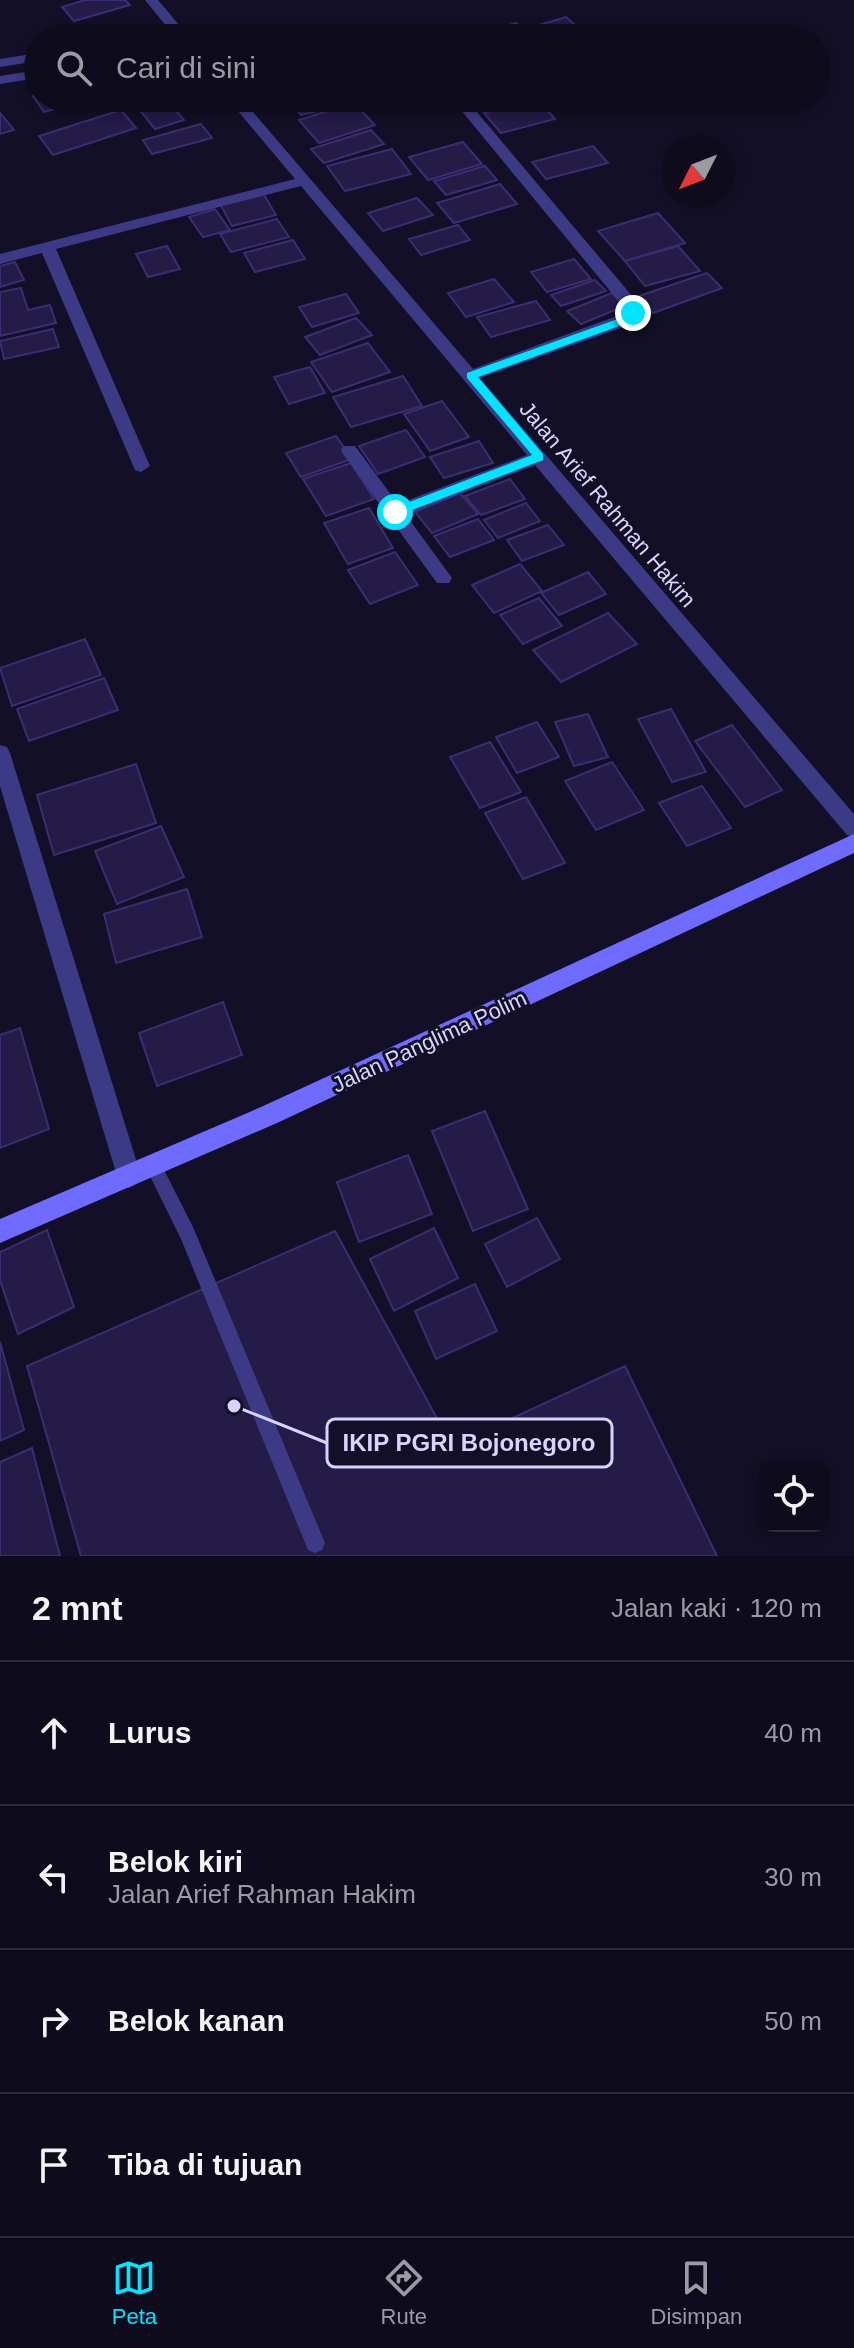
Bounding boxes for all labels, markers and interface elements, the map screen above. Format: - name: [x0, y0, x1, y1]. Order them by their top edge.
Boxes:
- search box: [24, 24, 830, 112]
- icon: search: [52, 46, 96, 90]
- text: Cari di sini: [116, 51, 256, 84]
- north arrow: [662, 136, 734, 208]
- route end: [615, 295, 651, 331]
- street label: Jalan Arief Rahman Hakim: [514, 397, 701, 612]
- route start: [377, 494, 413, 530]
- street label: Jalan Panglima Polim: [328, 985, 530, 1097]
- callout: IKIP PGRI Bojonegoro: [327, 1419, 612, 1467]
- text: IKIP PGRI Bojonegoro: [343, 1429, 595, 1456]
- map controls: [758, 1460, 830, 1532]
- button: locate: [758, 1460, 830, 1532]
- text: 2 mnt: [32, 1589, 123, 1627]
- text: Jalan kaki · 120 m: [611, 1593, 822, 1623]
- icon: ahead: [32, 1711, 76, 1755]
- text: Lurus: [108, 1716, 191, 1749]
- text: 40 m: [764, 1718, 822, 1748]
- text: Belok kiri: [108, 1845, 243, 1878]
- icon: left: [32, 1855, 76, 1899]
- text: 30 m: [764, 1862, 822, 1892]
- text: Jalan Arief Rahman Hakim: [108, 1879, 416, 1909]
- icon: right: [32, 1999, 76, 2043]
- text: Belok kanan: [108, 2004, 285, 2037]
- text: 50 m: [764, 2006, 822, 2036]
- icon: arrive: [32, 2143, 76, 2187]
- text: Tiba di tujuan: [108, 2148, 302, 2181]
- tab: Peta: [112, 2256, 157, 2330]
- tab: Rute: [381, 2256, 427, 2330]
- tab: Disimpan: [651, 2256, 742, 2330]

